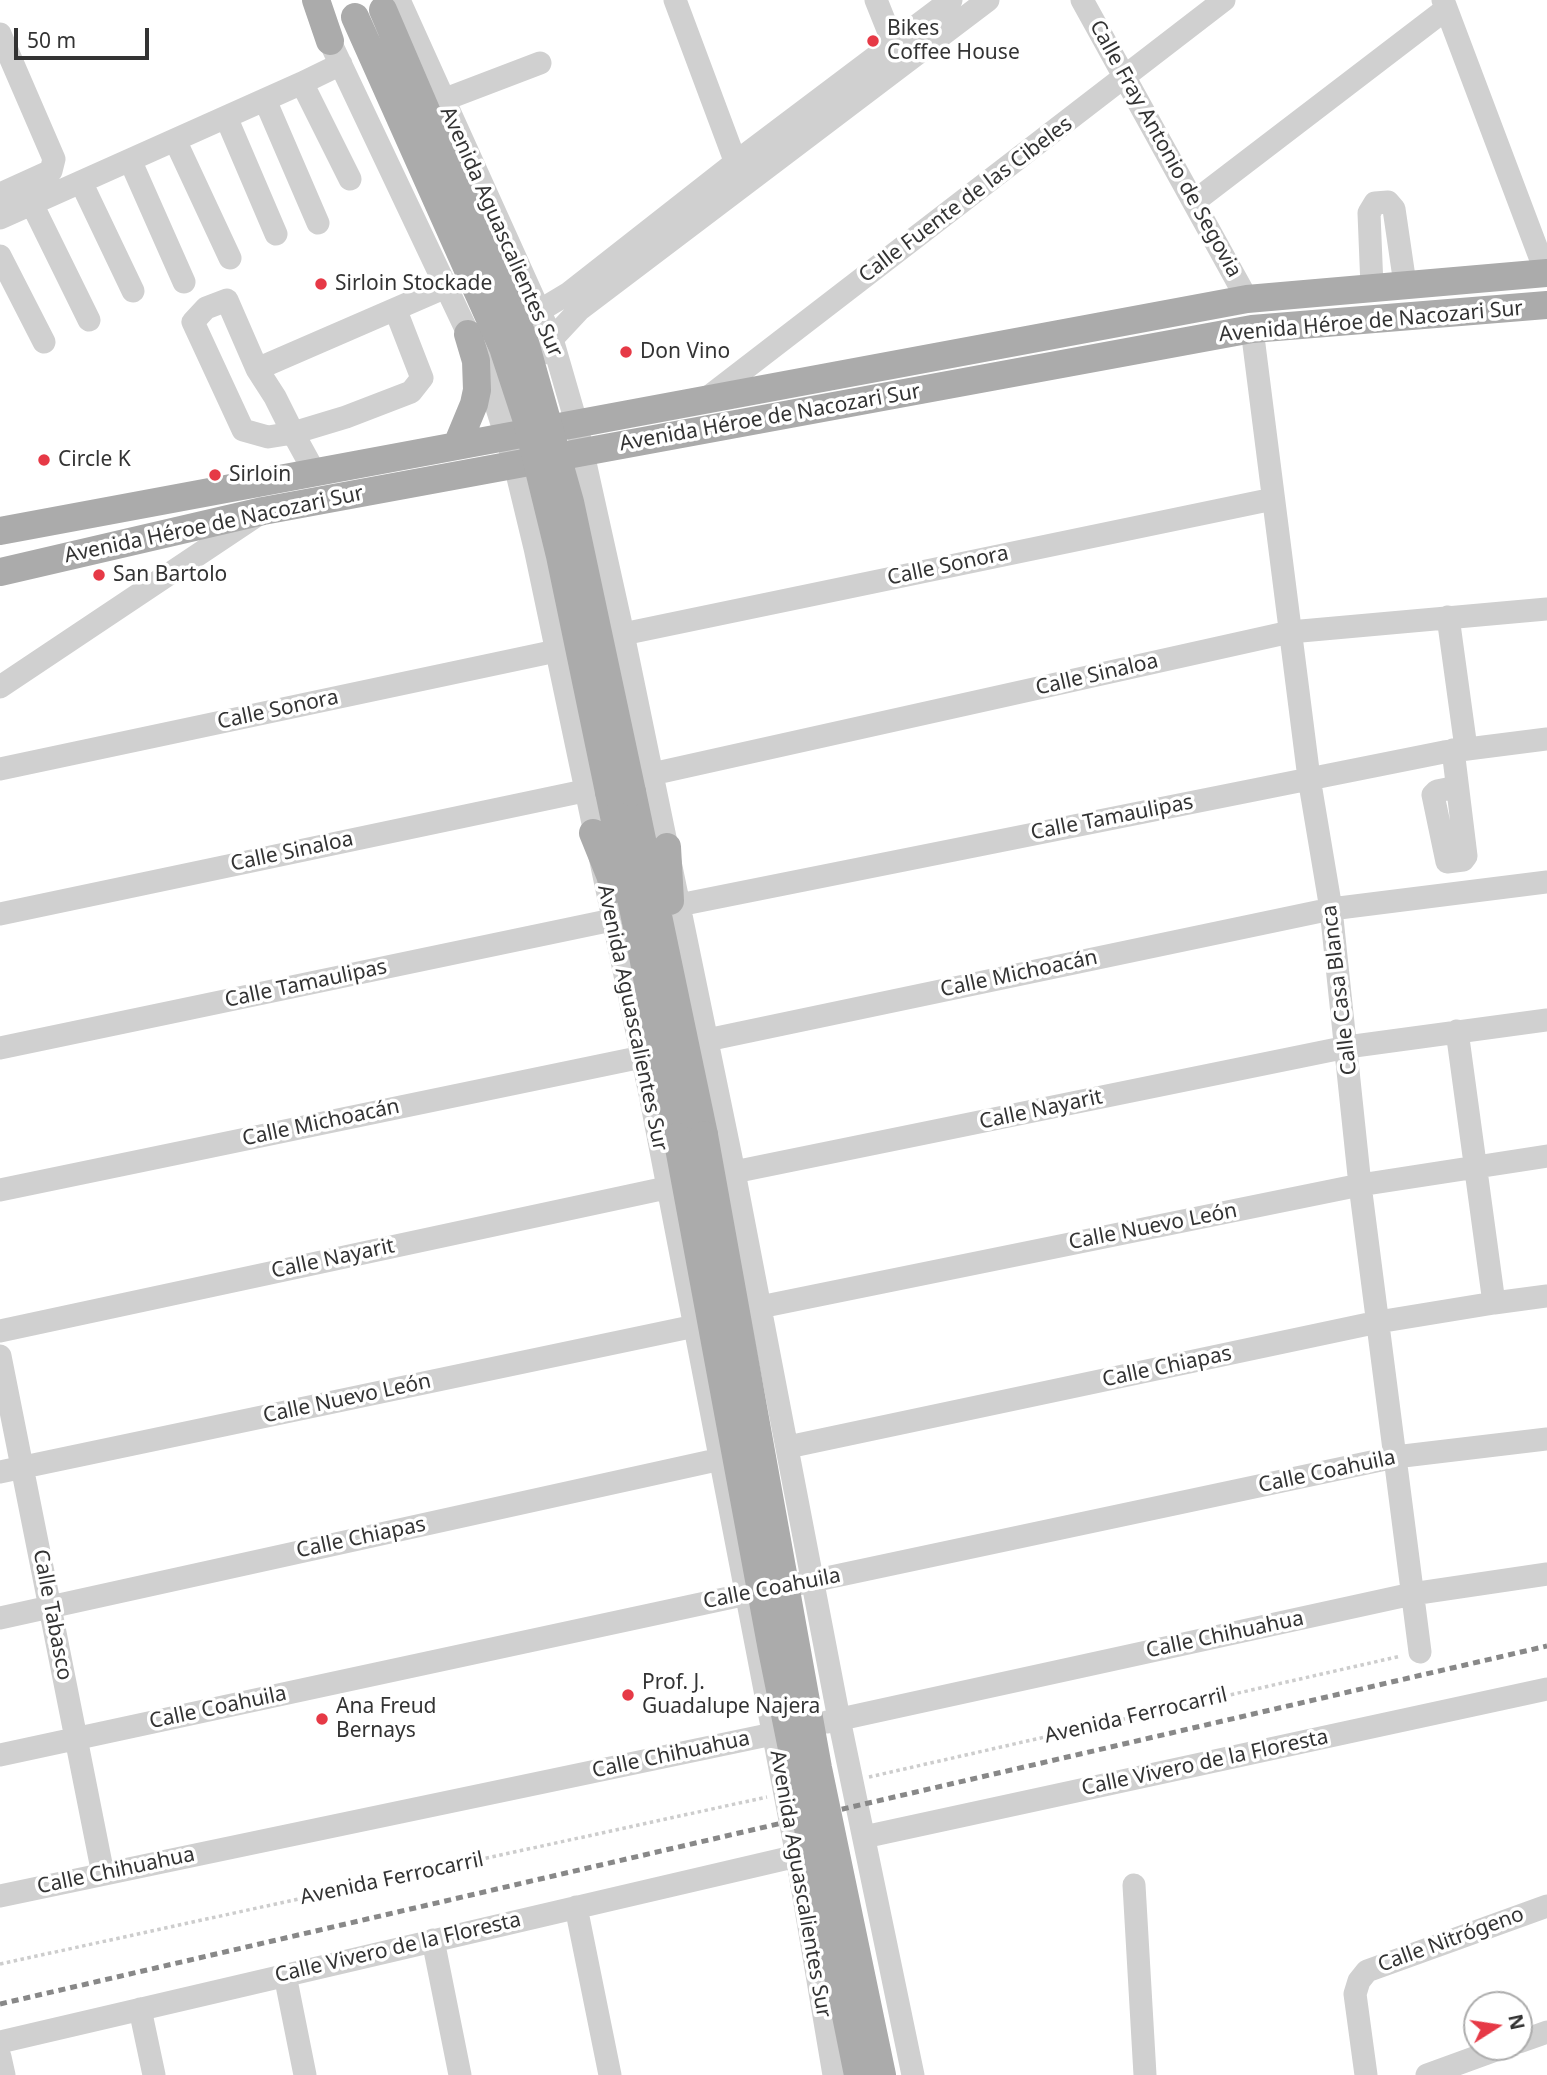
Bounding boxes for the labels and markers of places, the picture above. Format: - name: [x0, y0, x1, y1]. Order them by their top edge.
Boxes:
- place label: Bikes Coffee House: [887, 16, 1020, 66]
- marker: Bikes Coffee House: [865, 33, 881, 49]
- place label: Sirloin Stockade: [335, 271, 492, 297]
- marker: Sirloin Stockade: [313, 276, 329, 292]
- place label: Don Vino: [640, 339, 730, 365]
- marker: Don Vino: [618, 344, 634, 360]
- place label: Circle K: [58, 447, 131, 473]
- marker: Circle K: [36, 452, 52, 468]
- place label: Sirloin: [229, 462, 291, 488]
- marker: Sirloin: [207, 467, 223, 483]
- place label: San Bartolo: [113, 562, 227, 588]
- marker: San Bartolo: [91, 567, 107, 583]
- place label: Prof. J. Guadalupe Najera: [642, 1670, 820, 1720]
- marker: Prof. J. Guadalupe Najera: [620, 1687, 636, 1703]
- place label: Ana Freud Bernays: [336, 1694, 437, 1744]
- marker: Ana Freud Bernays: [314, 1711, 330, 1727]

